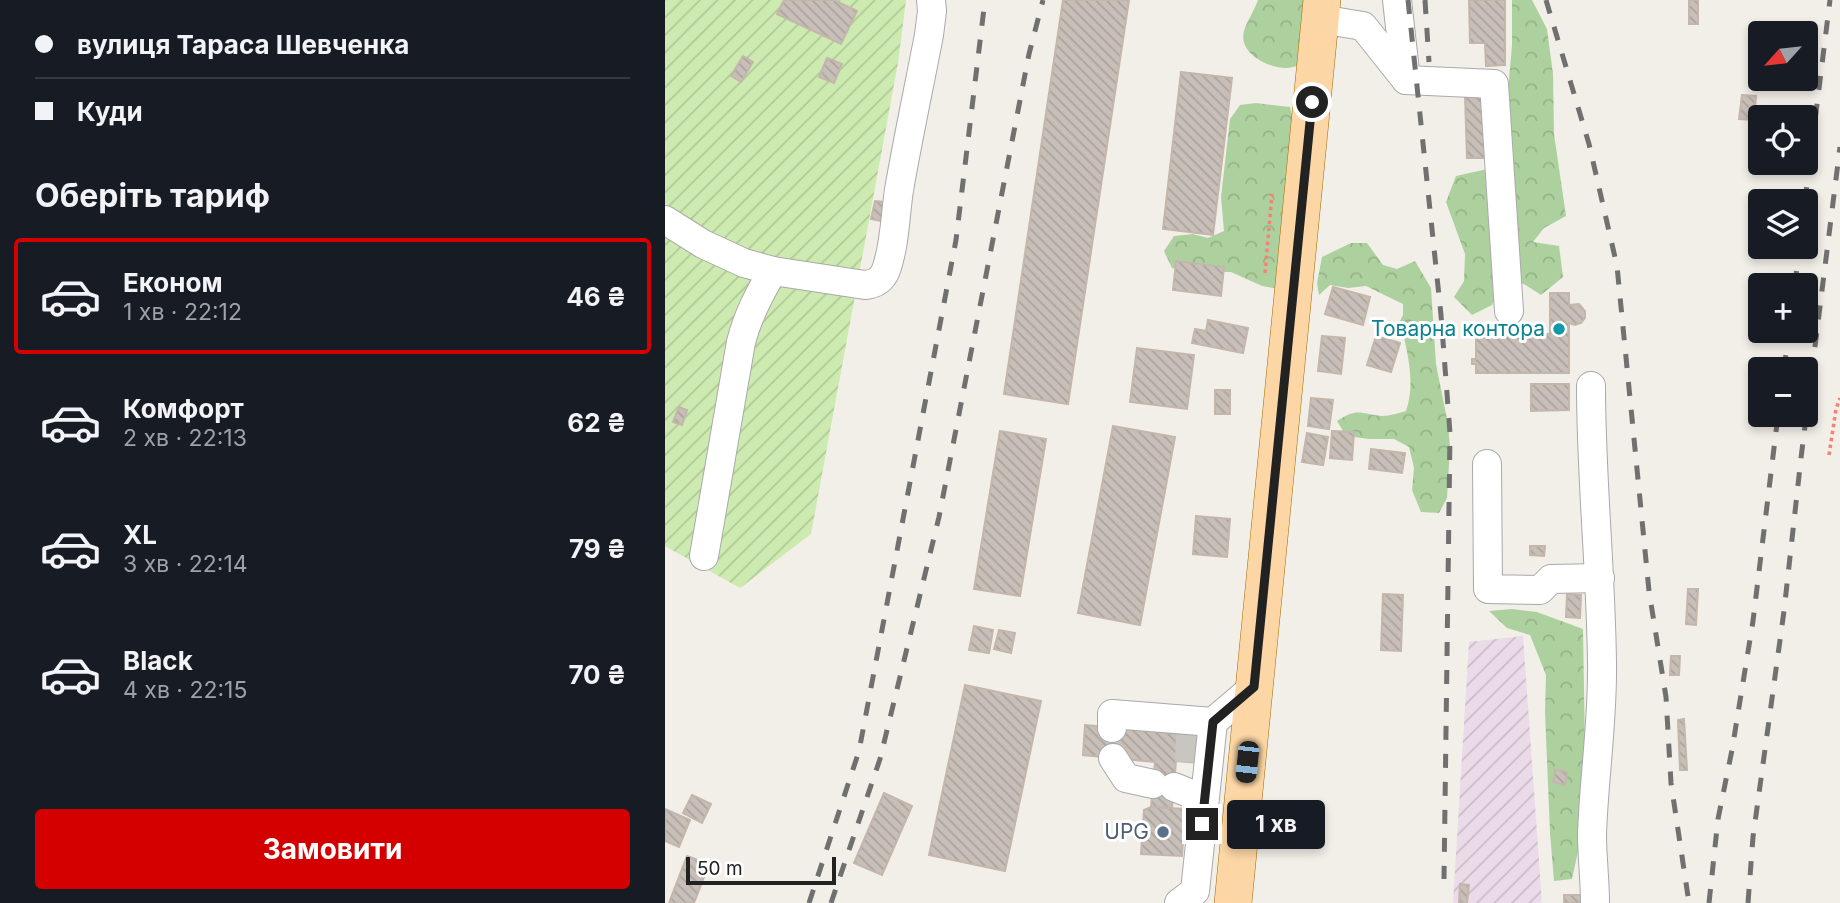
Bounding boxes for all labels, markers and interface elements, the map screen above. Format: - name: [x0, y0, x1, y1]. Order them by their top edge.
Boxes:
- north arrow: [1748, 21, 1818, 91]
- map controls: [1748, 21, 1818, 427]
- text: вулиця Тараса Шевченка: [77, 29, 409, 60]
- route start: [1296, 86, 1328, 118]
- text: Куди: [77, 96, 143, 127]
- button: locate: [1748, 105, 1818, 175]
- text: Оберіть тариф: [35, 176, 270, 215]
- button: layers: [1748, 189, 1818, 259]
- icon: car: [39, 265, 102, 328]
- text: Економ: [123, 267, 223, 298]
- button: +: [1748, 273, 1818, 343]
- text: 46 ₴: [566, 281, 626, 312]
- text: 1 хв · 22:12: [123, 298, 242, 326]
- place label: Товарна контора: [1371, 316, 1545, 341]
- marker: Товарна контора: [1551, 321, 1567, 337]
- button: −: [1748, 357, 1818, 427]
- icon: car: [39, 391, 102, 454]
- text: Комфорт: [123, 393, 244, 424]
- text: 62 ₴: [567, 407, 626, 438]
- text: 2 хв · 22:13: [123, 424, 247, 452]
- icon: car: [39, 517, 102, 580]
- text: XL: [123, 519, 157, 550]
- text: 79 ₴: [569, 533, 626, 564]
- text: 3 хв · 22:14: [123, 550, 248, 578]
- icon: car: [39, 643, 102, 706]
- text: Black: [123, 645, 193, 676]
- text: 70 ₴: [568, 659, 626, 690]
- text: 4 хв · 22:15: [123, 676, 247, 704]
- car: [1235, 740, 1260, 784]
- callout: 1 хв: [1227, 800, 1325, 848]
- route end: [1186, 808, 1218, 840]
- button: Замовити: [35, 809, 630, 889]
- text: 1 хв: [1255, 810, 1297, 838]
- place label: UPG: [1104, 819, 1149, 844]
- marker: UPG: [1155, 824, 1171, 840]
- scale bar: [686, 854, 837, 886]
- text: 50 m: [697, 857, 743, 880]

